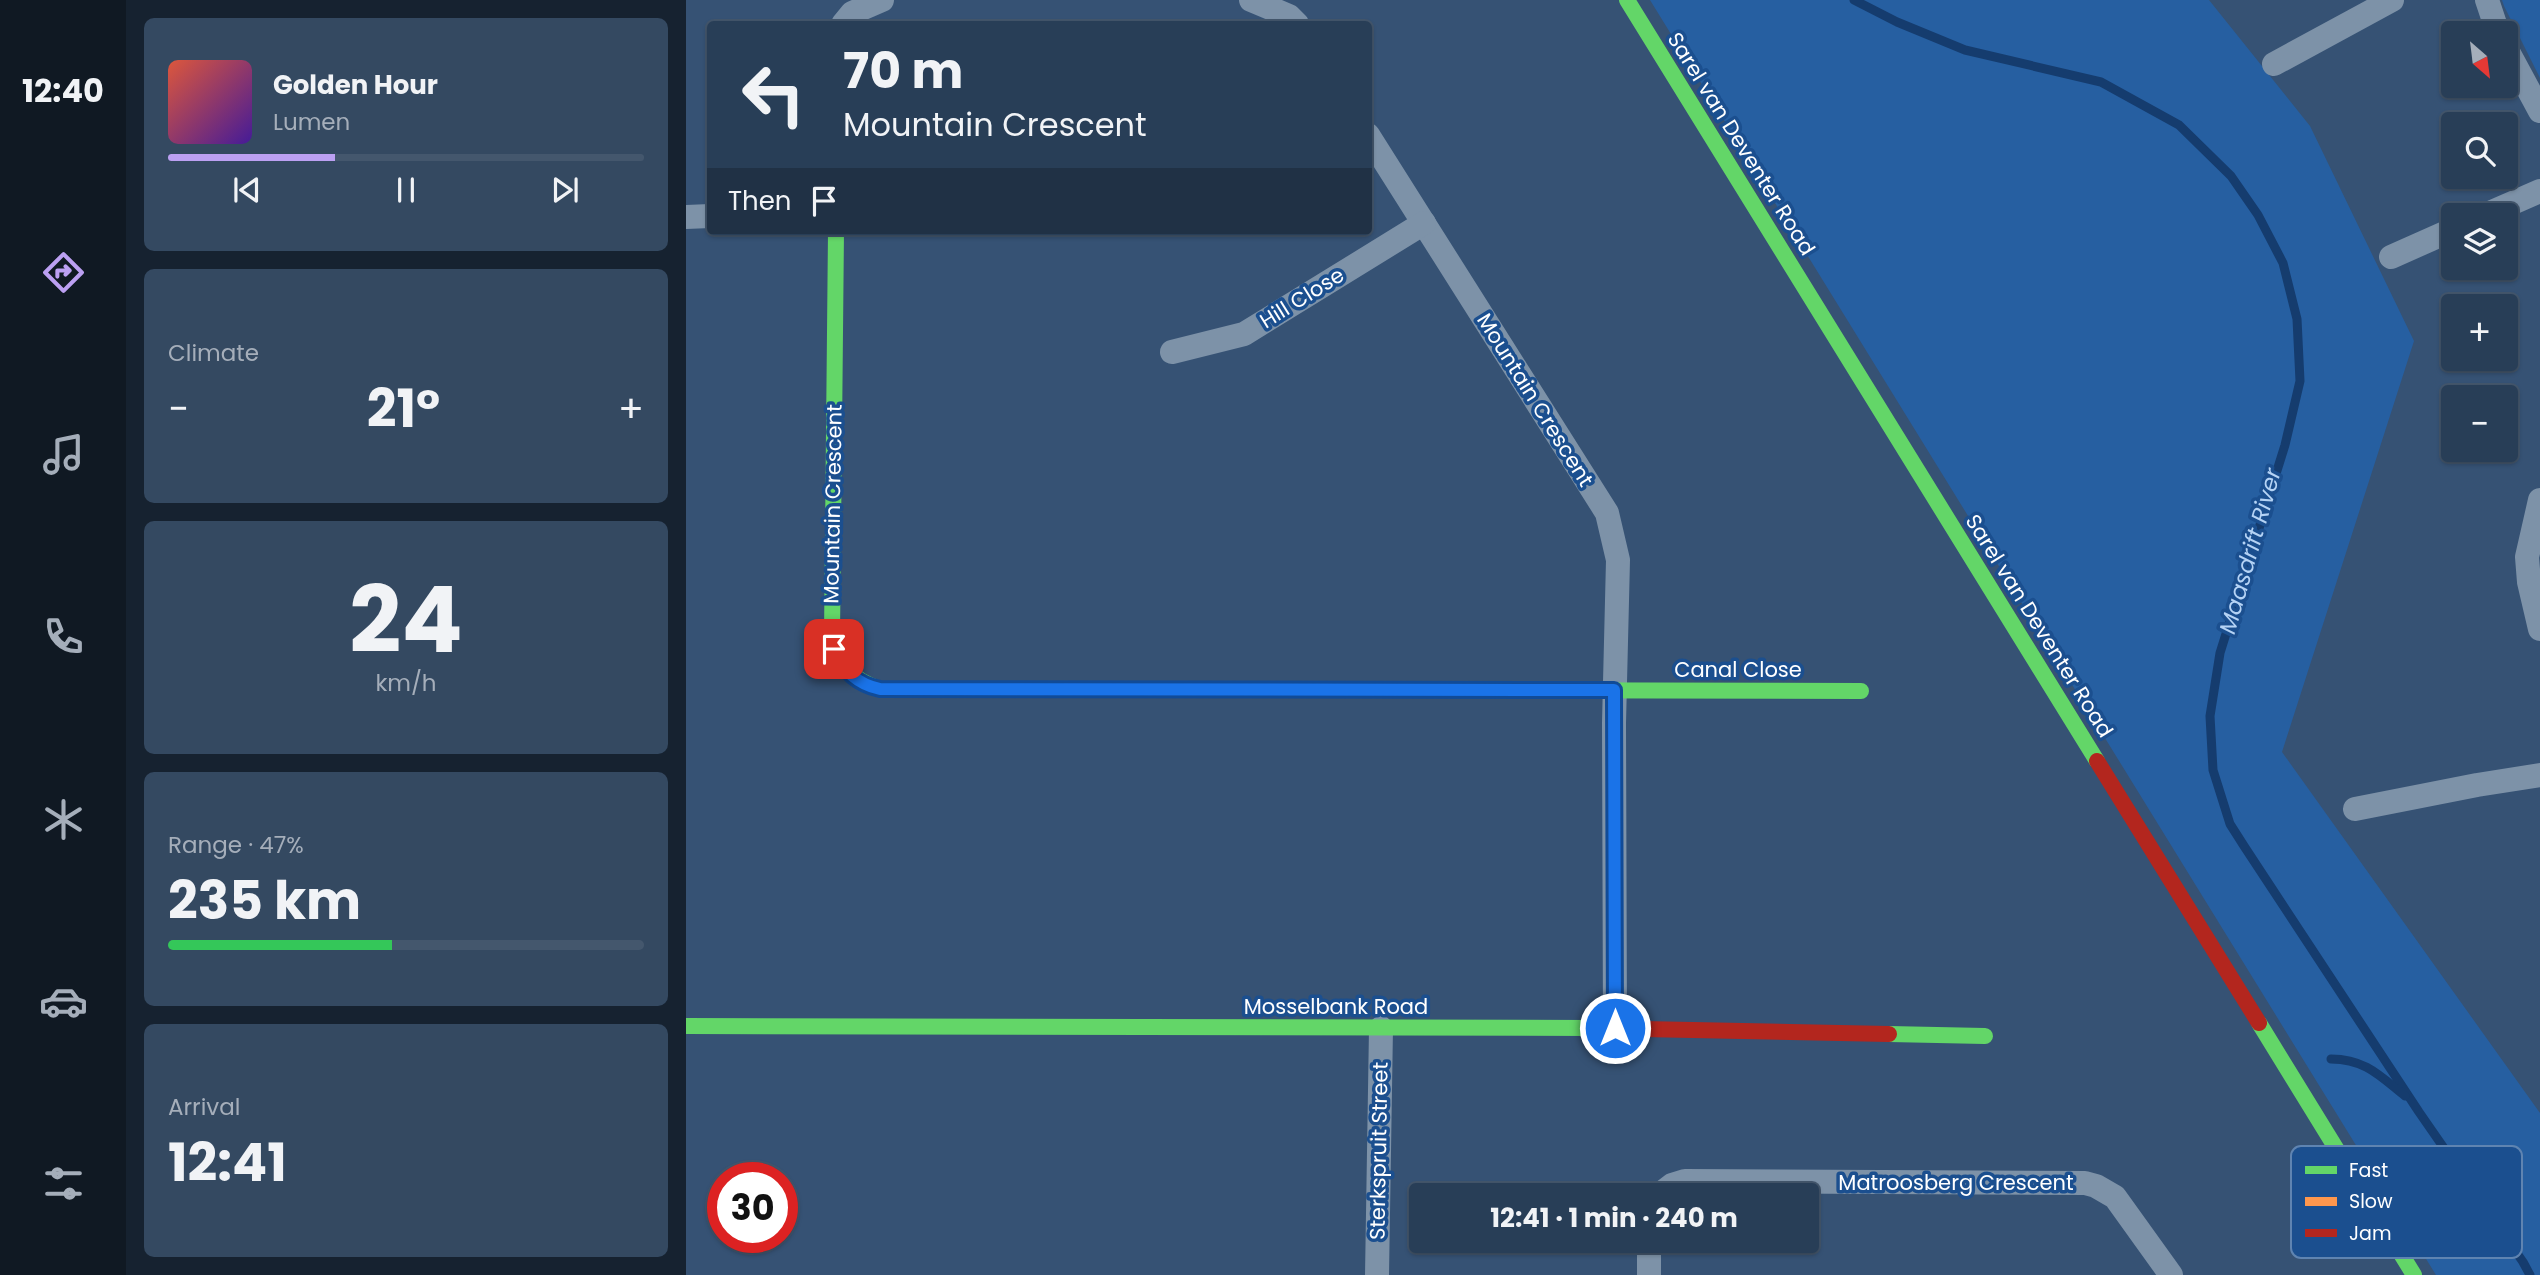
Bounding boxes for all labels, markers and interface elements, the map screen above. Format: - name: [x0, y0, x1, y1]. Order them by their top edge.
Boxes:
- north arrow: [2441, 21, 2518, 98]
- map controls: [2441, 21, 2518, 462]
- street label: Sarel van Deventer Road: [1661, 27, 1822, 261]
- text: 70 m: [843, 37, 963, 105]
- icon: left: [728, 49, 819, 140]
- text: Golden Hour: [273, 67, 438, 103]
- text: 12:40: [22, 68, 104, 113]
- text: Mountain Crescent: [843, 102, 1147, 147]
- text: Lumen: [273, 106, 350, 138]
- button: search: [2441, 112, 2518, 189]
- icon: previous: [228, 171, 266, 209]
- icon: pause: [387, 171, 425, 209]
- icon: next: [546, 171, 584, 209]
- icon: arrive: [805, 182, 843, 220]
- text: Then: [728, 183, 791, 219]
- button: layers: [2441, 203, 2518, 280]
- icon: directions: [39, 248, 88, 297]
- street label: Hill Close: [1254, 260, 1349, 335]
- button: +: [2441, 294, 2518, 371]
- street label: Mountain Crescent: [1470, 308, 1601, 492]
- text: Climate: [168, 337, 259, 369]
- text: 21°: [367, 372, 440, 445]
- text: −: [168, 382, 189, 435]
- text: +: [618, 382, 644, 435]
- button: −: [2441, 385, 2518, 462]
- street label: Mountain Crescent: [816, 404, 849, 604]
- icon: music: [39, 430, 88, 479]
- water label: Maasdrift River: [2211, 463, 2289, 638]
- street label: Sarel van Deventer Road: [1959, 509, 2120, 743]
- text: 24: [349, 556, 463, 684]
- icon: phone: [39, 612, 88, 661]
- pin: [804, 619, 864, 679]
- icon: arrive: [815, 630, 853, 668]
- street label: Canal Close: [1674, 655, 1802, 684]
- text: km/h: [375, 667, 437, 699]
- icon: climate: [39, 795, 88, 844]
- text: Range · 47%: [168, 829, 304, 861]
- text: 235 km: [168, 864, 361, 937]
- icon: car: [39, 977, 88, 1026]
- position arrow: [1578, 991, 1652, 1065]
- street label: Mosselbank Road: [1244, 992, 1428, 1021]
- street label: Sterkspruit Street: [1362, 1062, 1395, 1240]
- text: Arrival: [168, 1091, 240, 1123]
- text: 12:41: [168, 1126, 287, 1199]
- legend: [2291, 1146, 2522, 1258]
- text: Fast: [2349, 1157, 2388, 1184]
- icon: filters: [39, 1159, 88, 1208]
- speed limit sign: 30: [707, 1162, 798, 1253]
- street label: Matroosberg Crescent: [1838, 1168, 2074, 1197]
- text: Slow: [2349, 1188, 2393, 1215]
- text: 12:41 · 1 min · 240 m: [1490, 1200, 1738, 1236]
- text: Jam: [2349, 1220, 2391, 1247]

